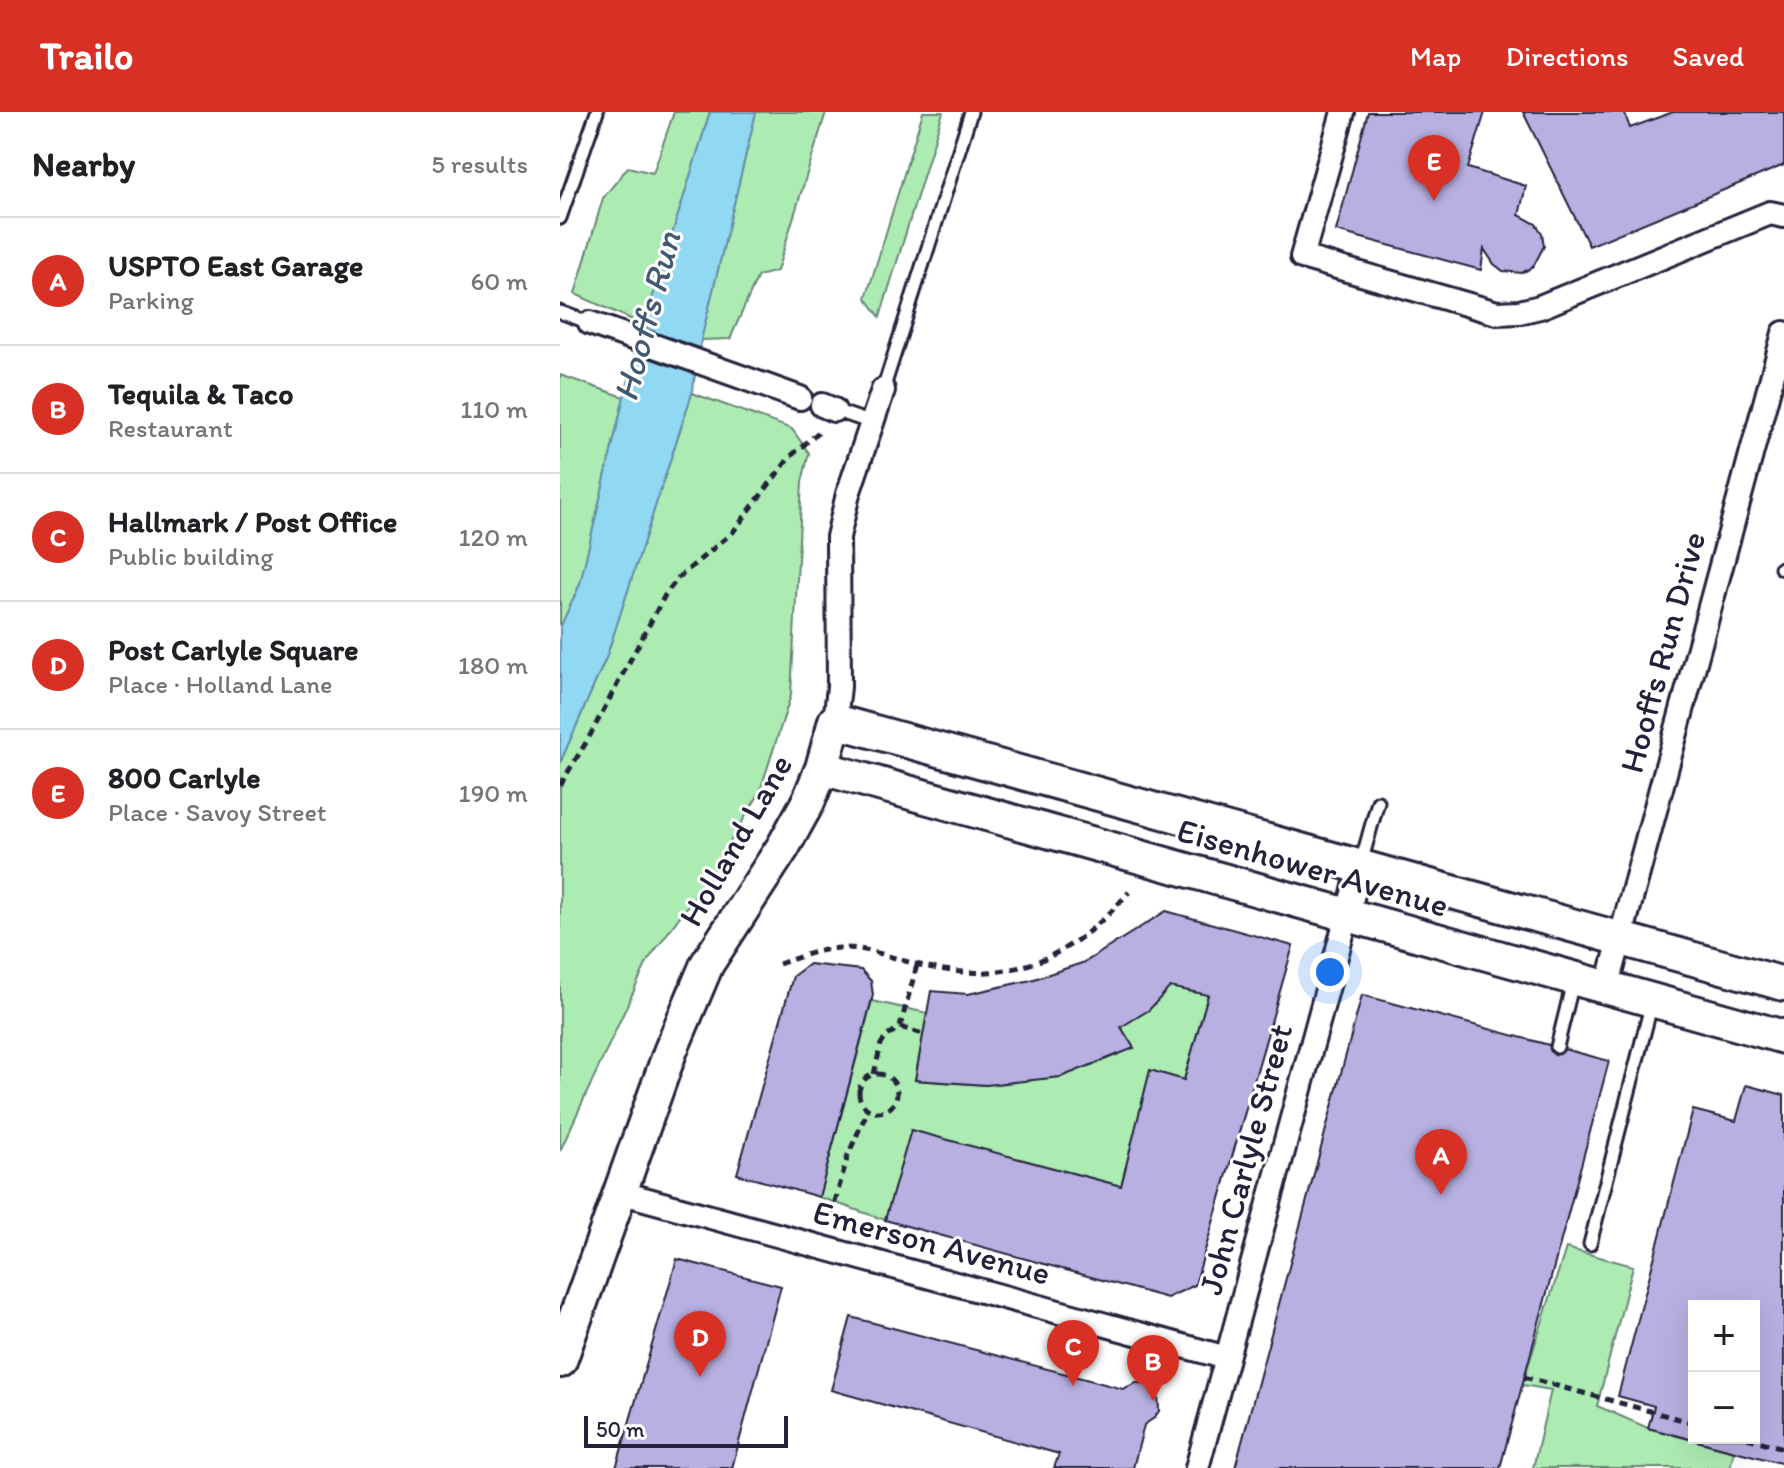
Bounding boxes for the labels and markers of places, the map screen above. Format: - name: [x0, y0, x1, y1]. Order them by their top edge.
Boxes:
- pin: E: [1408, 135, 1460, 201]
- pin: A: [1415, 1129, 1467, 1195]
- pin: D: [674, 1311, 726, 1377]
- pin: C: [1047, 1320, 1099, 1386]
- pin: B: [1127, 1335, 1179, 1401]

